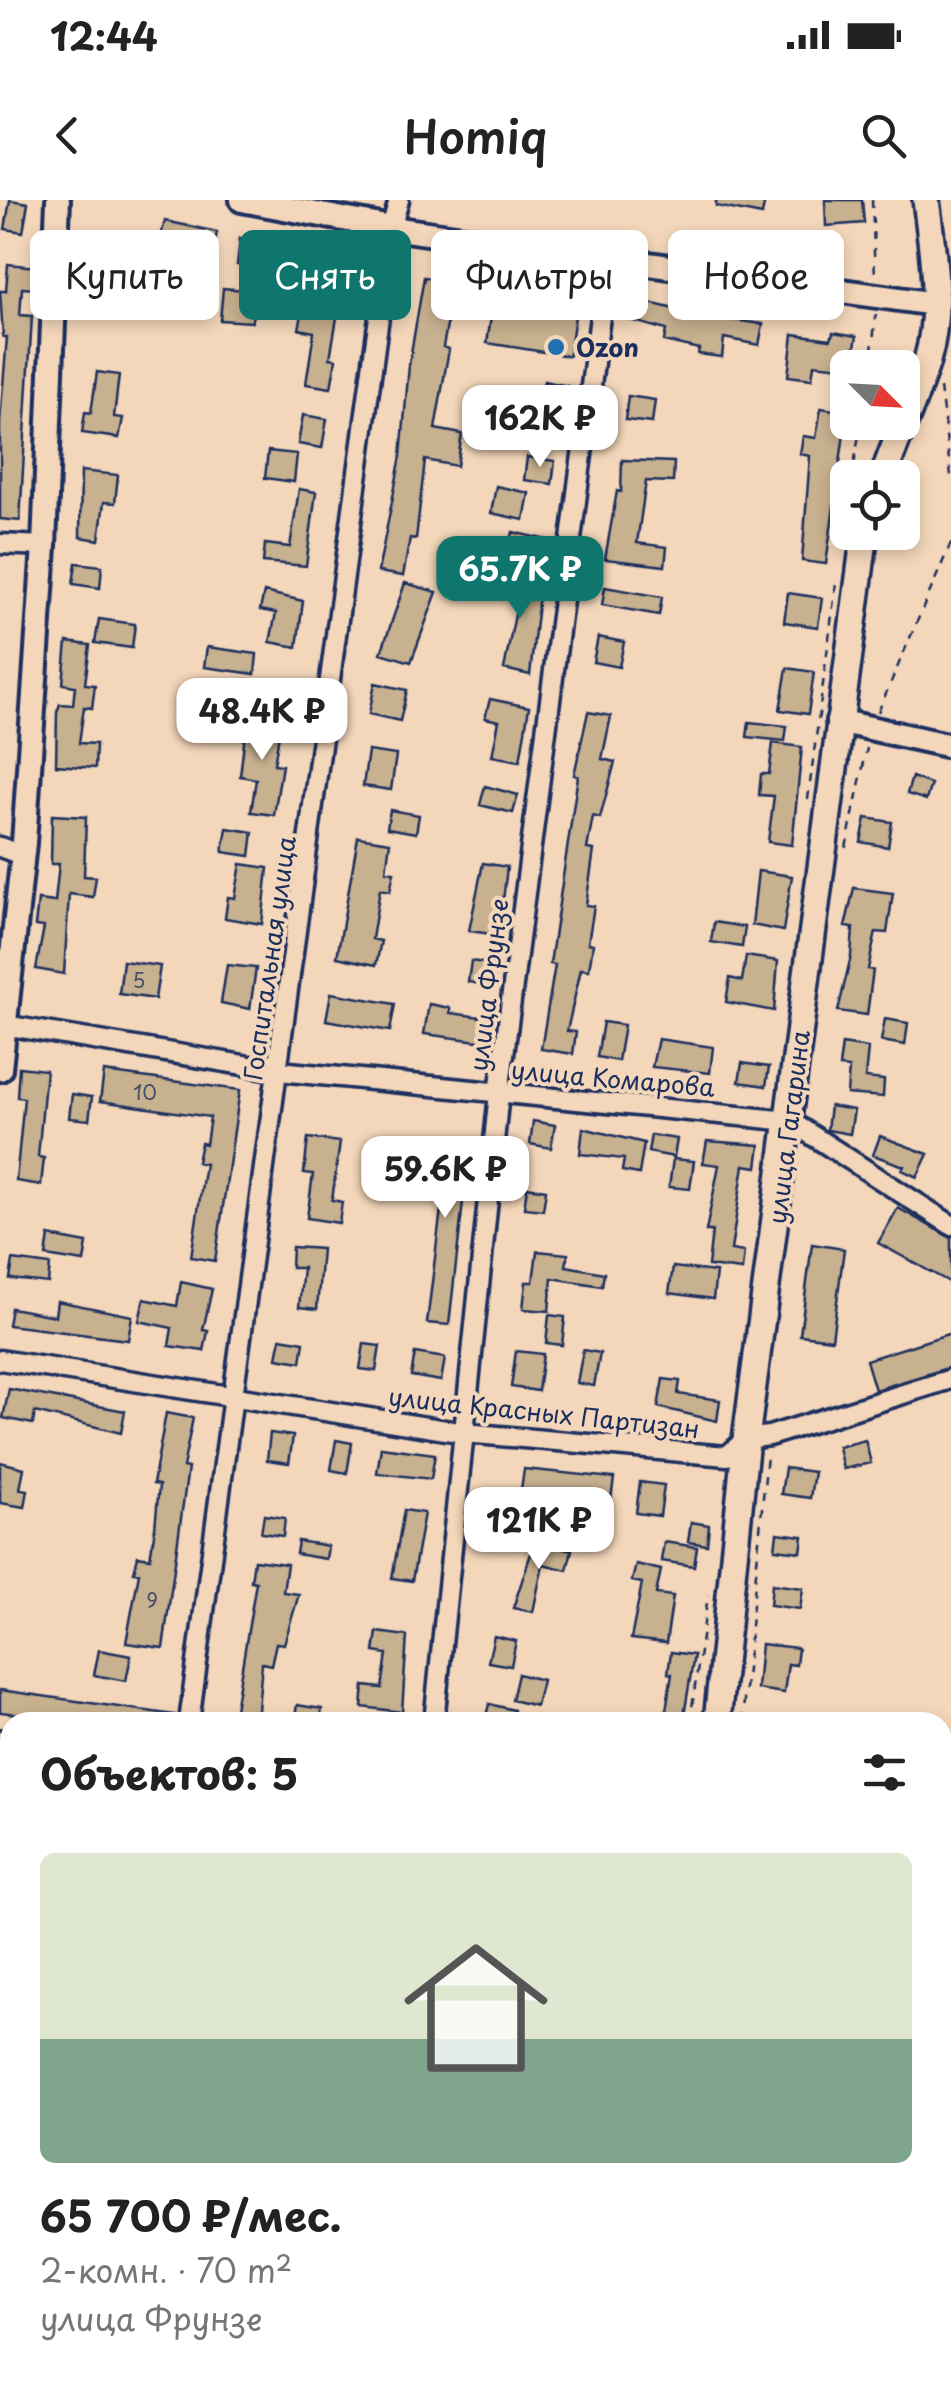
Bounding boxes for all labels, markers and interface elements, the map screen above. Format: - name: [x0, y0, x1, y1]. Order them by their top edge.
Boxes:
- text: 12:44: [50, 7, 158, 64]
- text: Homiq: [404, 101, 547, 169]
- icon: back: [40, 108, 95, 163]
- icon: search: [856, 108, 911, 163]
- chip: Купить: [30, 230, 219, 320]
- chip: Снять: [239, 230, 411, 320]
- chip: Фильтры: [431, 230, 648, 320]
- chip: Новое: [668, 230, 844, 320]
- place label: Ozon: [576, 328, 639, 366]
- marker: Ozon: [545, 336, 567, 358]
- north arrow: [830, 350, 920, 440]
- map controls: [830, 350, 920, 550]
- pin: 162K ₽: [459, 385, 621, 470]
- text: 162K ₽: [484, 393, 596, 441]
- button: locate: [830, 460, 920, 550]
- pin: 65.7K ₽: [428, 536, 612, 621]
- text: 65.7K ₽: [458, 544, 582, 592]
- pin: 48.4K ₽: [170, 678, 354, 763]
- text: 48.4K ₽: [198, 686, 326, 734]
- street label: Госпитальная улица: [233, 833, 305, 1083]
- street label: улица Фрунзе: [459, 897, 517, 1073]
- house number: 5: [133, 965, 145, 995]
- street label: улица Гагарина: [757, 1028, 819, 1226]
- street label: улица Комарова: [510, 1050, 717, 1106]
- house number: 10: [133, 1077, 157, 1107]
- pin: 59.6K ₽: [353, 1136, 537, 1221]
- text: 59.6K ₽: [383, 1144, 507, 1192]
- street label: улица Красных Партизан: [387, 1377, 701, 1447]
- pin: 121K ₽: [458, 1487, 620, 1572]
- text: 121K ₽: [486, 1495, 592, 1543]
- house number: 9: [146, 1585, 158, 1615]
- text: Объектов: 5: [40, 1741, 299, 1804]
- icon: filters: [857, 1745, 912, 1800]
- icon: home: [386, 1918, 566, 2098]
- text: 65 700 ₽/мес.: [40, 2183, 342, 2246]
- text: 2-комн. · 70 m²: [40, 2246, 292, 2294]
- text: улица Фрунзе: [40, 2294, 262, 2342]

